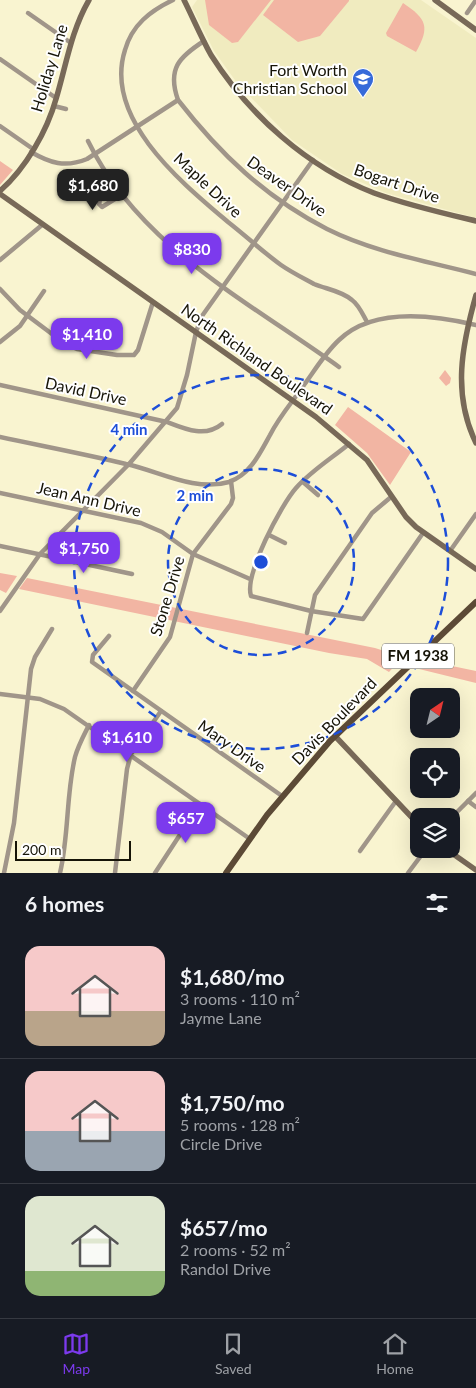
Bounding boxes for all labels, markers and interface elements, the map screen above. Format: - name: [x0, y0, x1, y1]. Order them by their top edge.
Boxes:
- street label: Holiday Lane: [26, 22, 71, 114]
- place label: Fort Worth Christian School: [233, 60, 347, 97]
- school or university icon: Fort Worth Christian School: [351, 67, 375, 98]
- street label: Maple Drive: [170, 148, 246, 221]
- street label: Deaver Drive: [244, 151, 331, 220]
- street label: Bogart Drive: [352, 159, 442, 206]
- pin: $1,680: [52, 168, 134, 211]
- text: $1,680: [68, 175, 118, 194]
- pin: $830: [162, 232, 222, 275]
- text: $830: [173, 239, 211, 258]
- street label: North Richland Boulevard: [178, 299, 337, 418]
- pin: $1,410: [46, 318, 128, 360]
- text: $1,410: [62, 324, 112, 343]
- street label: David Drive: [44, 373, 129, 408]
- text: 4 min: [110, 420, 148, 438]
- street label: Jean Ann Drive: [35, 477, 143, 520]
- text: 2 min: [176, 486, 214, 504]
- pin: $1,750: [43, 532, 125, 574]
- text: $1,750: [59, 538, 109, 557]
- centre of rings: [252, 553, 270, 571]
- street label: Stone Drive: [145, 554, 188, 638]
- road number: FM 1938: [382, 644, 454, 668]
- street label: Davis Boulevard: [287, 673, 380, 768]
- north arrow: [410, 688, 460, 738]
- map controls: [410, 688, 460, 858]
- street label: Mary Drive: [195, 715, 270, 776]
- pin: $1,610: [86, 720, 168, 763]
- text: $1,610: [102, 727, 152, 746]
- button: locate: [410, 748, 460, 798]
- pin: $657: [156, 802, 216, 844]
- text: $657: [167, 808, 205, 827]
- button: layers: [410, 808, 460, 858]
- scale bar: [15, 838, 131, 861]
- text: 200 m: [22, 841, 61, 858]
- icon: filters: [423, 889, 451, 917]
- text: 6 homes: [25, 891, 104, 916]
- text: $1,680/mo: [180, 964, 285, 989]
- icon: home: [65, 966, 125, 1026]
- text: 3 rooms · 110 m²: [180, 989, 300, 1008]
- text: Jayme Lane: [180, 1008, 262, 1027]
- text: $1,750/mo: [180, 1090, 285, 1115]
- icon: home: [65, 1091, 125, 1151]
- text: 5 rooms · 128 m²: [180, 1115, 300, 1134]
- text: Circle Drive: [180, 1134, 262, 1153]
- text: $657/mo: [180, 1215, 268, 1240]
- icon: home: [65, 1216, 125, 1276]
- text: 2 rooms · 52 m²: [180, 1240, 291, 1259]
- text: Randol Drive: [180, 1259, 271, 1278]
- tab: Map: [62, 1330, 90, 1377]
- tab: Saved: [215, 1330, 252, 1377]
- tab: Home: [376, 1330, 414, 1377]

